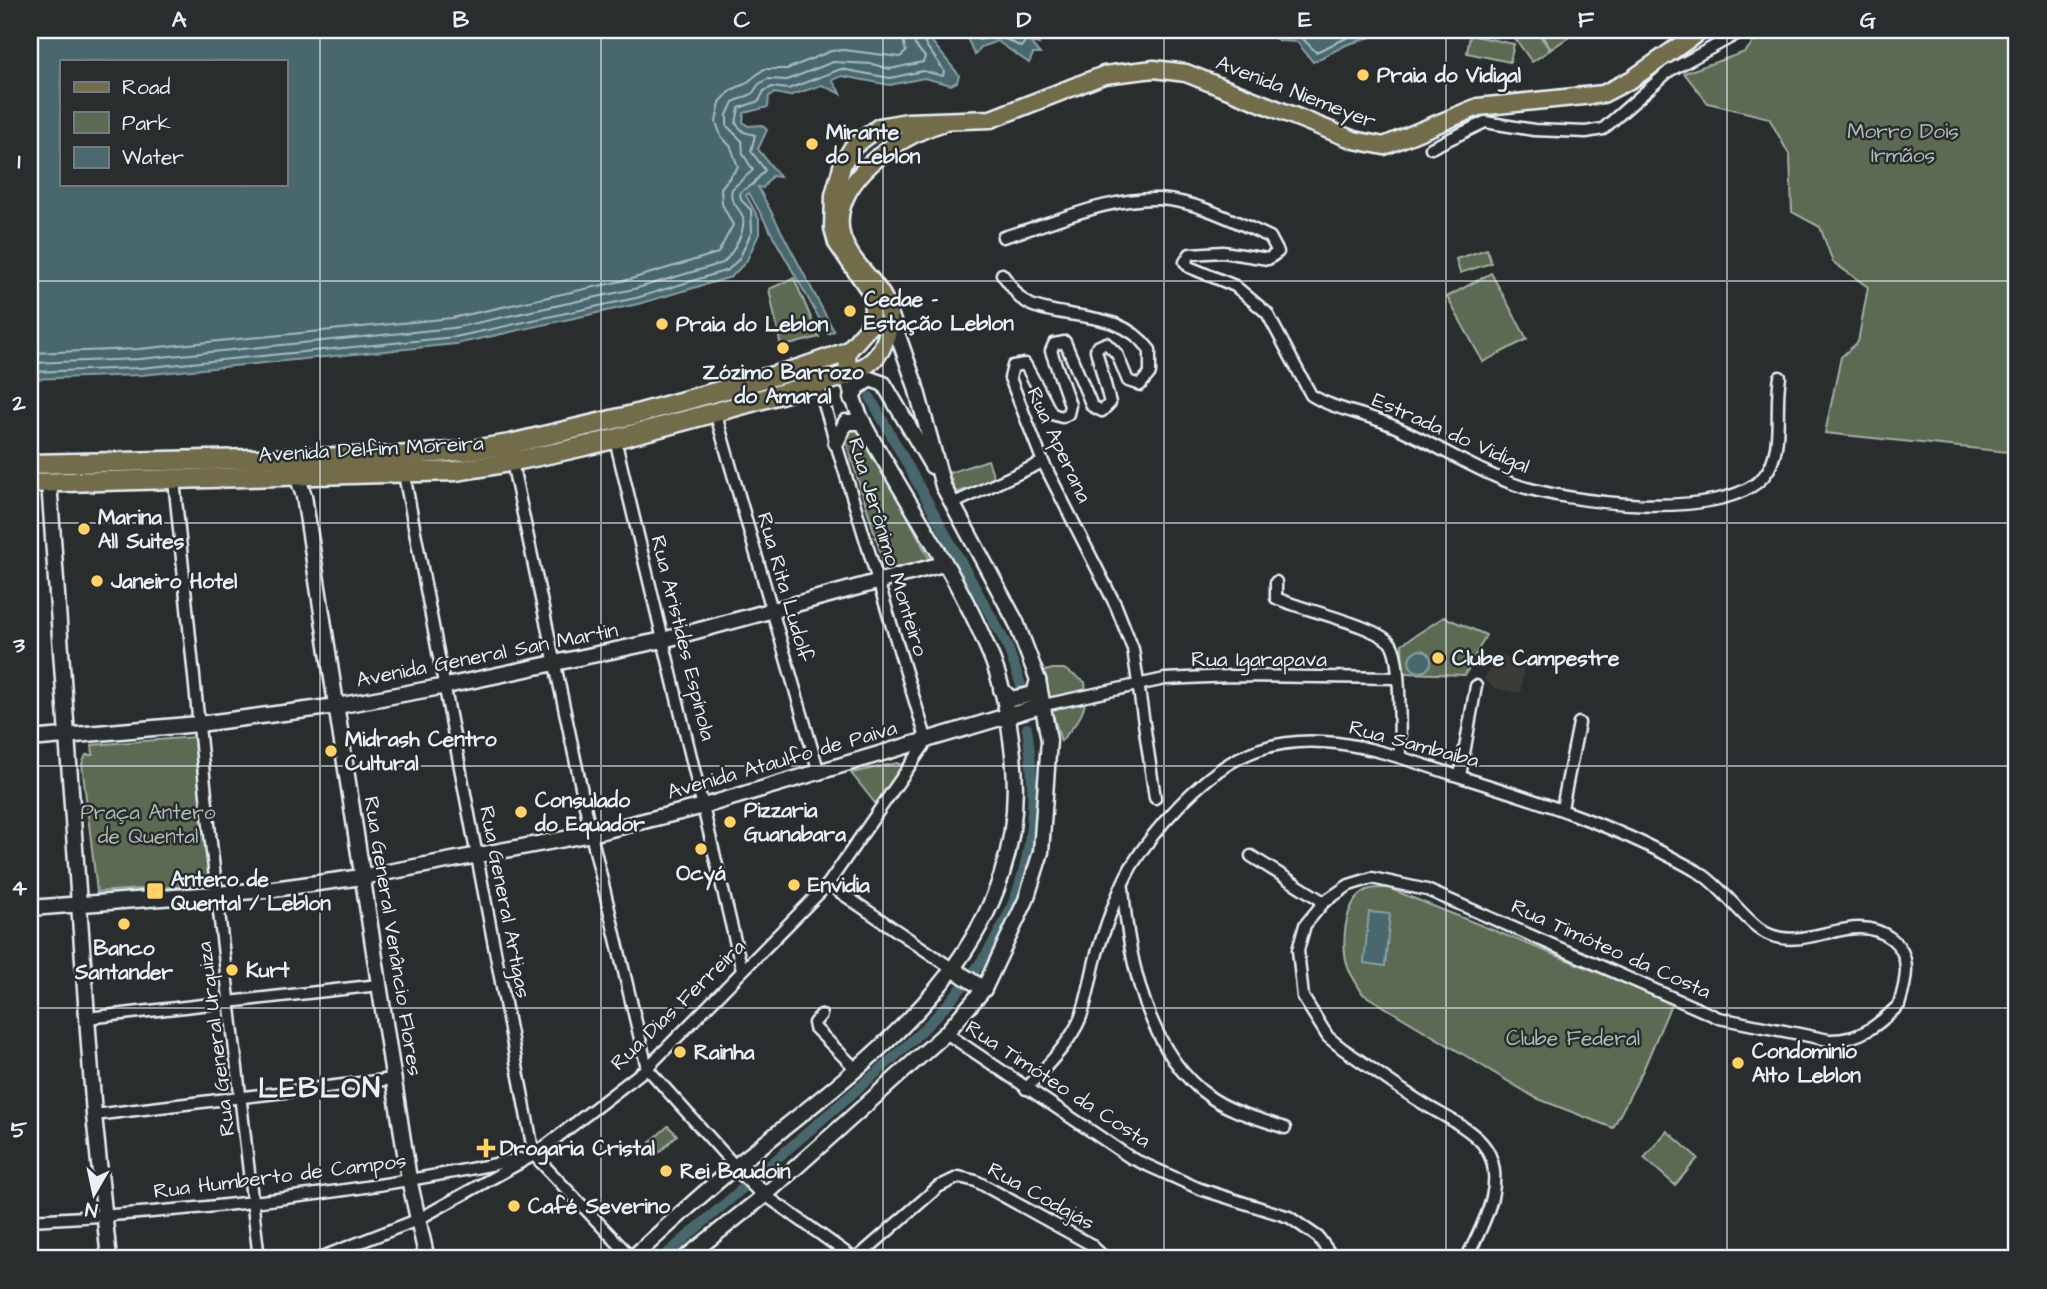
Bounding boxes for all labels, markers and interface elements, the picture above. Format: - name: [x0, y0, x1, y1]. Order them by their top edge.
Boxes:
- text: A: [172, 4, 187, 36]
- text: B: [453, 4, 470, 36]
- text: C: [734, 4, 751, 36]
- text: D: [1017, 4, 1032, 36]
- text: E: [1298, 4, 1312, 36]
- text: F: [1578, 4, 1595, 36]
- text: G: [1860, 4, 1876, 36]
- street label: Avenida Niemeyer: [1211, 48, 1381, 138]
- legend: [60, 60, 287, 186]
- place label: Praia do Vidigal: [1377, 61, 1522, 92]
- marker: Praia do Vidigal: [1355, 67, 1371, 83]
- text: Road: [122, 73, 170, 102]
- text: Park: [122, 109, 171, 138]
- park label: Morro Dois Irmãos: [1847, 117, 1959, 170]
- place label: Mirante do Leblon: [825, 118, 921, 171]
- marker: Mirante do Leblon: [804, 136, 820, 152]
- text: Water: [122, 143, 184, 172]
- text: 1: [18, 145, 21, 177]
- place label: Cedae - Estação Leblon: [864, 285, 1014, 338]
- marker: Cedae - Estação Leblon: [842, 303, 858, 319]
- place label: Praia do Leblon: [676, 310, 829, 339]
- marker: Praia do Leblon: [654, 316, 670, 332]
- marker: Zózimo Barrozo do Amaral: [775, 340, 791, 356]
- place label: Zózimo Barrozo do Amaral: [702, 358, 864, 411]
- street label: Rua Aperana: [1019, 382, 1099, 508]
- street label: Estrada do Vidigal: [1367, 385, 1534, 483]
- text: 2: [11, 387, 26, 419]
- street label: Avenida Delfim Moreira: [258, 429, 485, 469]
- street label: Rua Jerônimo Monteiro: [841, 434, 935, 660]
- place label: Marina All Suites: [98, 503, 185, 556]
- street label: Rua Rita Ludolf: [750, 509, 820, 666]
- marker: Marina All Suites: [76, 521, 92, 537]
- street label: Rua Aristides Espínola: [643, 532, 723, 744]
- place label: Janeiro Hotel: [110, 567, 238, 596]
- marker: Janeiro Hotel: [89, 573, 105, 589]
- street label: Avenida General San Martin: [354, 615, 620, 695]
- text: 3: [12, 629, 25, 661]
- place label: Clube Campestre: [1452, 644, 1620, 674]
- street label: Rua Igarapava: [1191, 645, 1327, 676]
- marker: Clube Campestre: [1430, 650, 1446, 666]
- street label: Avenida Ataulfo de Paiva: [664, 713, 901, 807]
- street label: Rua Sambaíba: [1346, 713, 1482, 775]
- place label: Midrash Centro Cultural: [345, 725, 497, 778]
- marker: Midrash Centro Cultural: [323, 743, 339, 759]
- place label: Consulado do Equador: [534, 786, 645, 840]
- street label: Rua General Venâncio Flores: [357, 794, 429, 1078]
- place label: Pizzaria Guanabara: [744, 796, 846, 849]
- park label: Praça Antero de Quental: [80, 798, 216, 851]
- street label: Rua General Artigas: [470, 803, 538, 1001]
- marker: Consulado do Equador: [513, 804, 529, 820]
- marker: Pizzaria Guanabara: [722, 814, 738, 830]
- marker: Ocyá: [693, 841, 709, 857]
- place label: Ocyá: [676, 859, 726, 891]
- place label: Antero de Quental / Leblon: [171, 865, 331, 918]
- place label: Envidia: [808, 871, 870, 900]
- text: 4: [11, 872, 27, 904]
- marker: Envidia: [786, 877, 802, 893]
- marker: Antero de Quental / Leblon: [145, 881, 165, 901]
- street label: Rua Timóteo da Costa: [1507, 892, 1716, 1006]
- marker: Banco Santander: [116, 916, 132, 932]
- street label: Rua Dias Ferreira: [604, 933, 752, 1077]
- place label: Banco Santander: [74, 934, 173, 987]
- street label: Rua General Urquiza: [190, 940, 242, 1138]
- place label: Kurt: [246, 956, 290, 985]
- marker: Kurt: [224, 962, 240, 978]
- street label: Rua Timóteo da Costa: [960, 1013, 1157, 1155]
- park label: Clube Federal: [1506, 1024, 1640, 1053]
- place label: Condominio Alto Leblon: [1752, 1037, 1861, 1090]
- place label: Rainha: [694, 1038, 755, 1067]
- marker: Rainha: [672, 1044, 688, 1060]
- marker: Condominio Alto Leblon: [1730, 1055, 1746, 1071]
- district label: LEBLON: [258, 1069, 382, 1108]
- text: 5: [11, 1114, 28, 1146]
- place label: Drogaria Cristal: [500, 1134, 656, 1165]
- marker: Drogaria Cristal: [478, 1140, 494, 1156]
- street label: Rua Humberto de Campos: [152, 1146, 408, 1207]
- street label: Rua Codajás: [982, 1155, 1100, 1237]
- place label: Rei Baudoin: [680, 1157, 791, 1186]
- north arrow: [60, 1160, 130, 1230]
- marker: Rei Baudoin: [658, 1163, 674, 1179]
- place label: Café Severino: [528, 1192, 670, 1221]
- text: N: [83, 1195, 100, 1224]
- marker: Café Severino: [506, 1198, 522, 1214]

